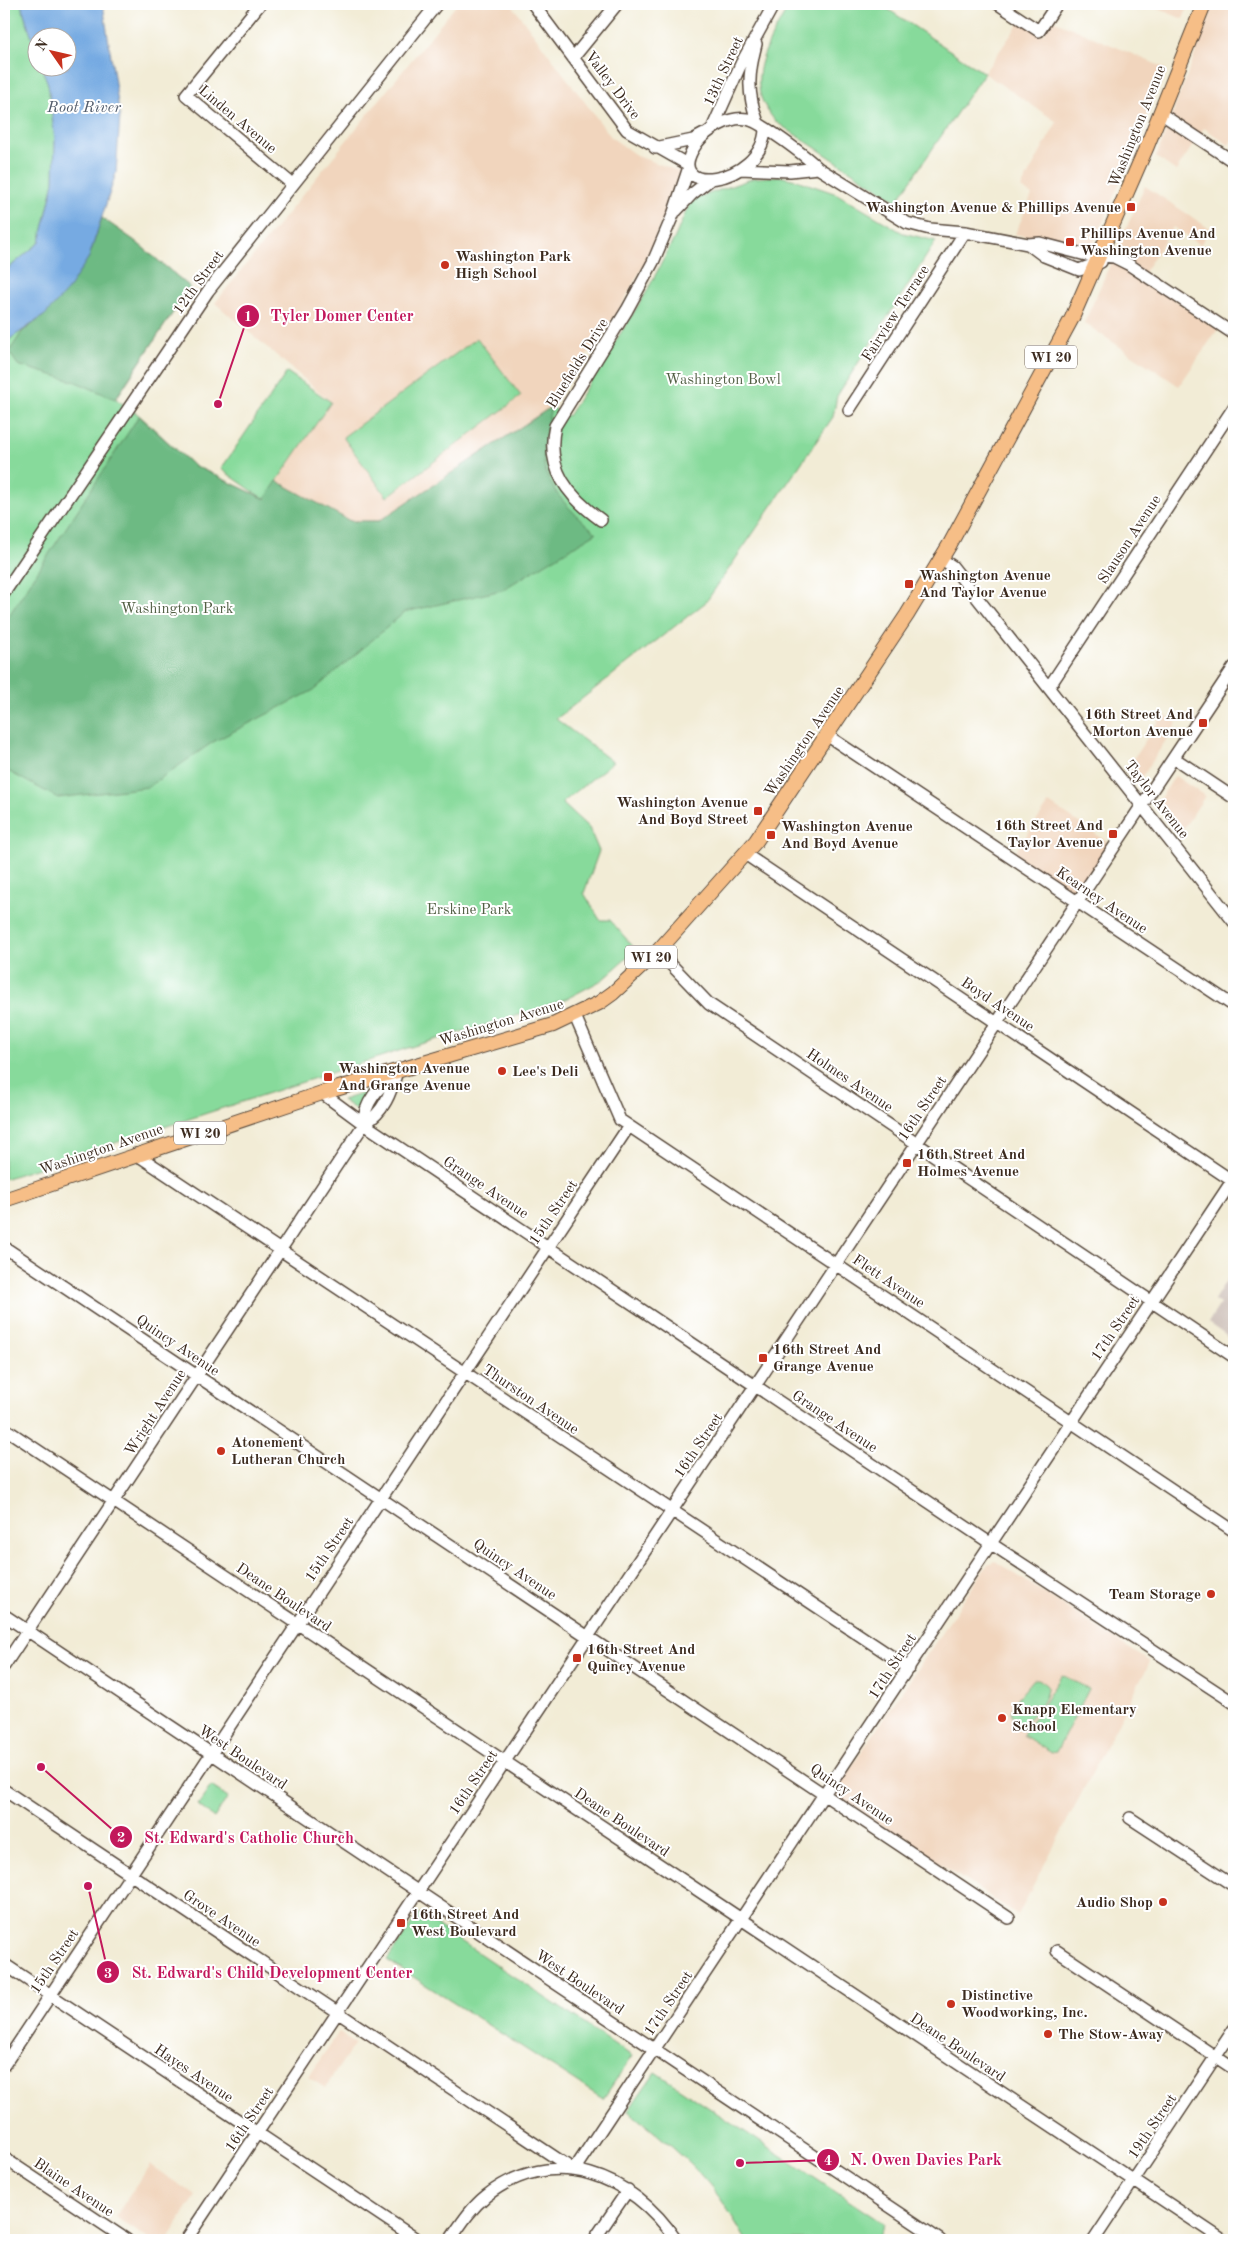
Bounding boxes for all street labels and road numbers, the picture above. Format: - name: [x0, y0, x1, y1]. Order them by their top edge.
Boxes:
- street label: 13th Street: [702, 35, 747, 109]
- street label: Valley Drive: [581, 49, 642, 123]
- street label: Washington Avenue: [1107, 63, 1170, 190]
- street label: Linden Avenue: [195, 83, 279, 157]
- street label: 12th Street: [171, 248, 227, 318]
- street label: Fairview Terrace: [860, 263, 933, 365]
- street label: Bluefields Drive: [545, 316, 612, 411]
- road number: WI 20: [1025, 346, 1077, 368]
- street label: Slauson Avenue: [1096, 493, 1165, 587]
- street label: Washington Avenue: [763, 684, 848, 800]
- street label: Taylor Avenue: [1121, 758, 1191, 842]
- street label: Kearney Avenue: [1053, 865, 1150, 937]
- road number: WI 20: [625, 946, 677, 969]
- street label: Boyd Avenue: [958, 975, 1037, 1035]
- street label: Washington Avenue: [437, 997, 566, 1050]
- street label: Holmes Avenue: [803, 1047, 895, 1116]
- street label: 16th Street: [896, 1074, 950, 1144]
- street label: Washington Avenue: [38, 1122, 165, 1179]
- road number: WI 20: [174, 1122, 226, 1144]
- street label: Grange Avenue: [440, 1154, 531, 1222]
- street label: 15th Street: [527, 1178, 581, 1248]
- street label: Flett Avenue: [849, 1253, 927, 1312]
- street label: 17th Street: [1089, 1294, 1143, 1364]
- street label: Quincy Avenue: [133, 1313, 222, 1380]
- street label: Thurston Avenue: [479, 1363, 581, 1438]
- street label: Wright Avenue: [123, 1367, 190, 1459]
- street label: Grange Avenue: [789, 1388, 880, 1456]
- street label: 16th Street: [672, 1411, 726, 1481]
- street label: 15th Street: [303, 1515, 357, 1585]
- street label: Quincy Avenue: [470, 1537, 559, 1604]
- street label: Deane Boulevard: [233, 1561, 333, 1636]
- street label: 17th Street: [867, 1631, 920, 1702]
- street label: West Boulevard: [195, 1723, 289, 1793]
- street label: 16th Street: [447, 1748, 501, 1818]
- street label: Quincy Avenue: [807, 1762, 896, 1829]
- street label: Deane Boulevard: [571, 1786, 671, 1861]
- street label: Grove Avenue: [180, 1888, 263, 1951]
- street label: 15th Street: [28, 1927, 82, 1997]
- street label: West Boulevard: [532, 1948, 626, 2018]
- street label: 17th Street: [642, 1969, 696, 2039]
- street label: Deane Boulevard: [907, 2011, 1007, 2086]
- street label: Hayes Avenue: [151, 2042, 235, 2106]
- street label: 16th Street: [223, 2085, 277, 2155]
- street label: 19th Street: [1126, 2092, 1180, 2162]
- street label: Blaine Avenue: [31, 2156, 116, 2220]

